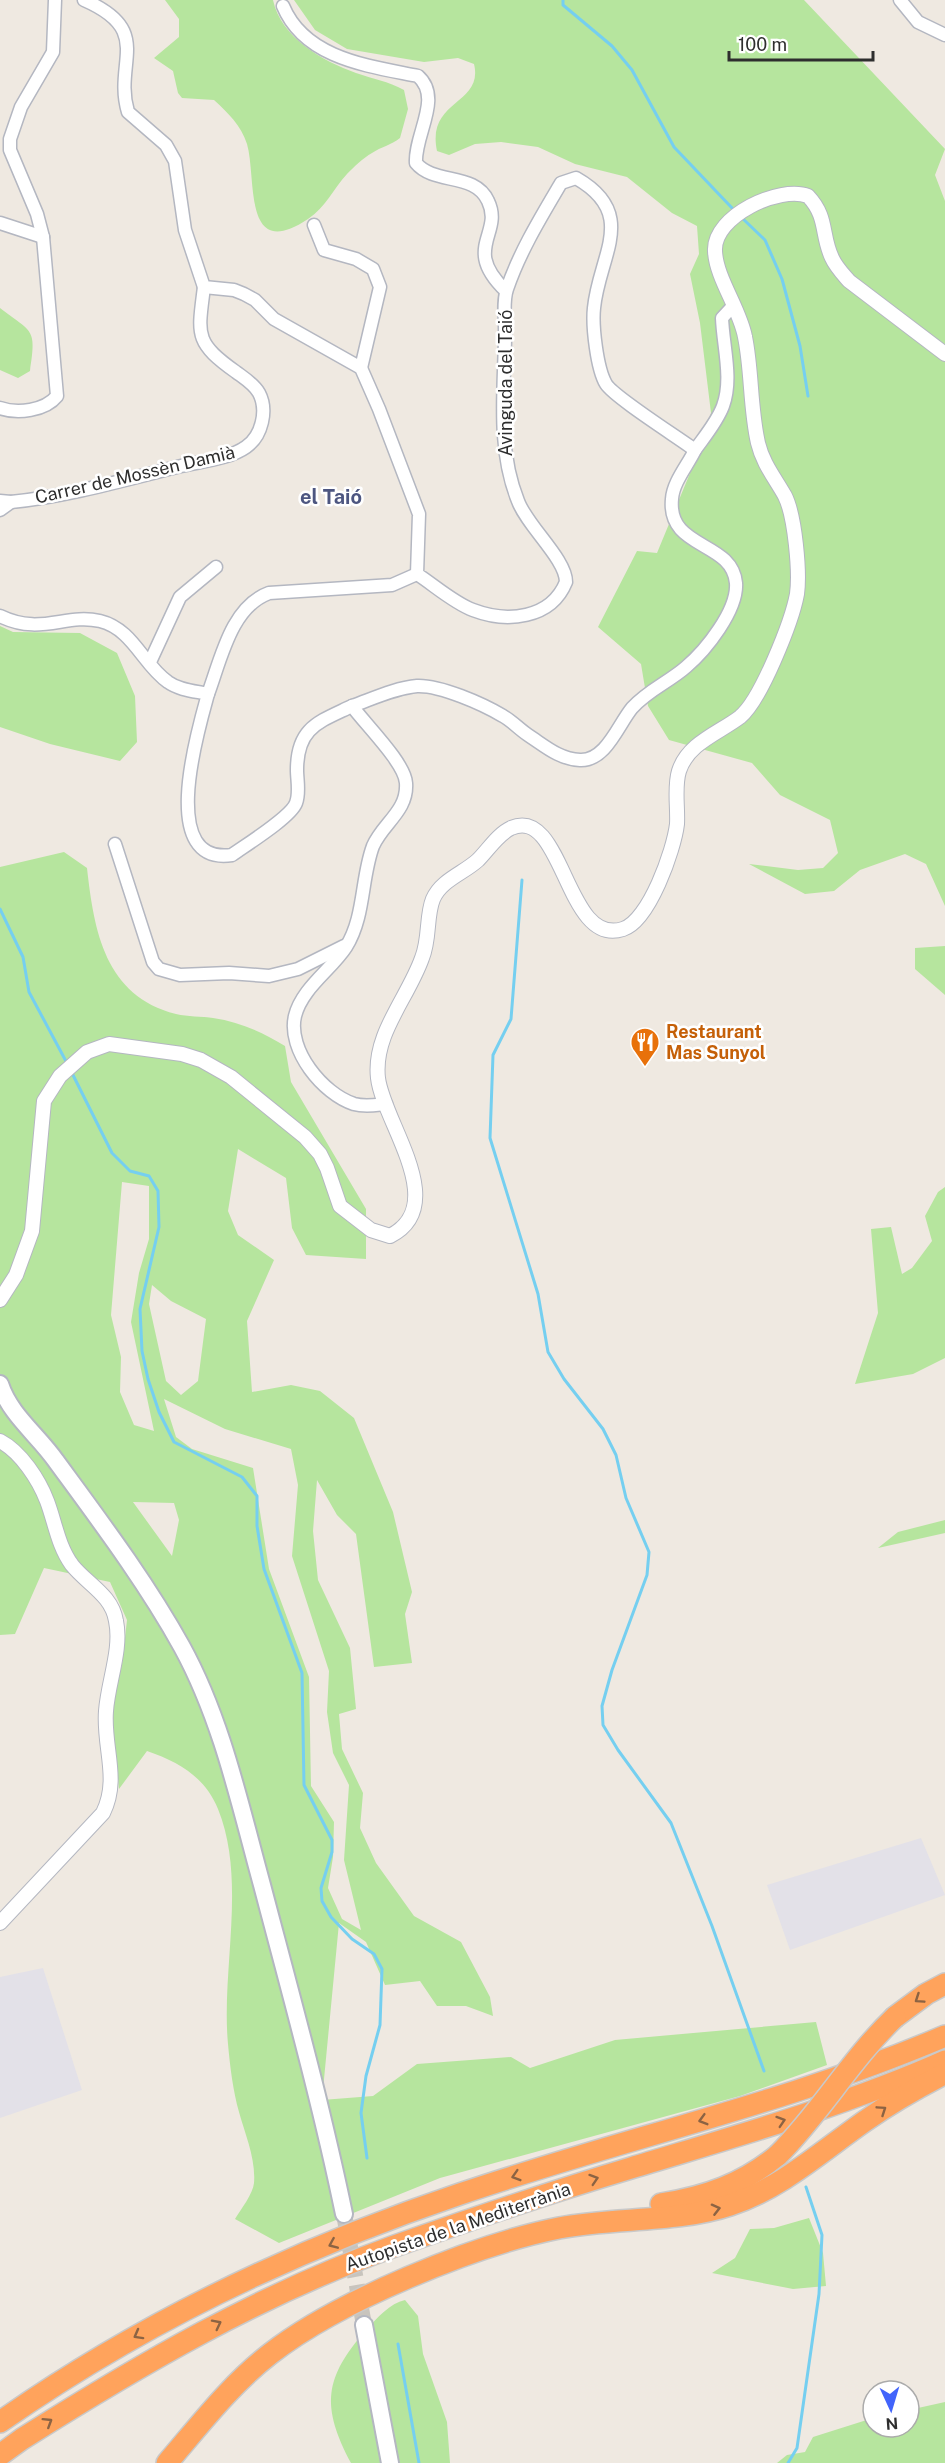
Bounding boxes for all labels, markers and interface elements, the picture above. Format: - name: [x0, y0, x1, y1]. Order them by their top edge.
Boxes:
- scale bar: [729, 24, 873, 62]
- text: 100 m: [738, 34, 787, 55]
- street label: Avinguda del Taió: [495, 310, 516, 456]
- street label: Carrer de Mossèn Damià: [33, 441, 237, 508]
- district label: el Taió: [300, 485, 362, 509]
- place label: Restaurant Mas Sunyol: [666, 1021, 766, 1063]
- restaurant icon: Restaurant Mas Sunyol: [629, 1026, 661, 1068]
- one-way arrow: [915, 1992, 926, 2003]
- one-way arrow: [875, 2106, 886, 2117]
- one-way arrow: [698, 2113, 709, 2125]
- one-way arrow: [775, 2116, 786, 2129]
- one-way arrow: [511, 2169, 522, 2181]
- one-way arrow: [588, 2174, 599, 2186]
- street label: Autopista de la Mediterrània: [342, 2178, 573, 2275]
- one-way arrow: [710, 2203, 720, 2216]
- one-way arrow: [328, 2236, 339, 2248]
- one-way arrow: [210, 2319, 221, 2331]
- one-way arrow: [134, 2328, 144, 2340]
- north arrow: [861, 2379, 921, 2439]
- text: N: [885, 2414, 899, 2433]
- one-way arrow: [42, 2418, 52, 2430]

